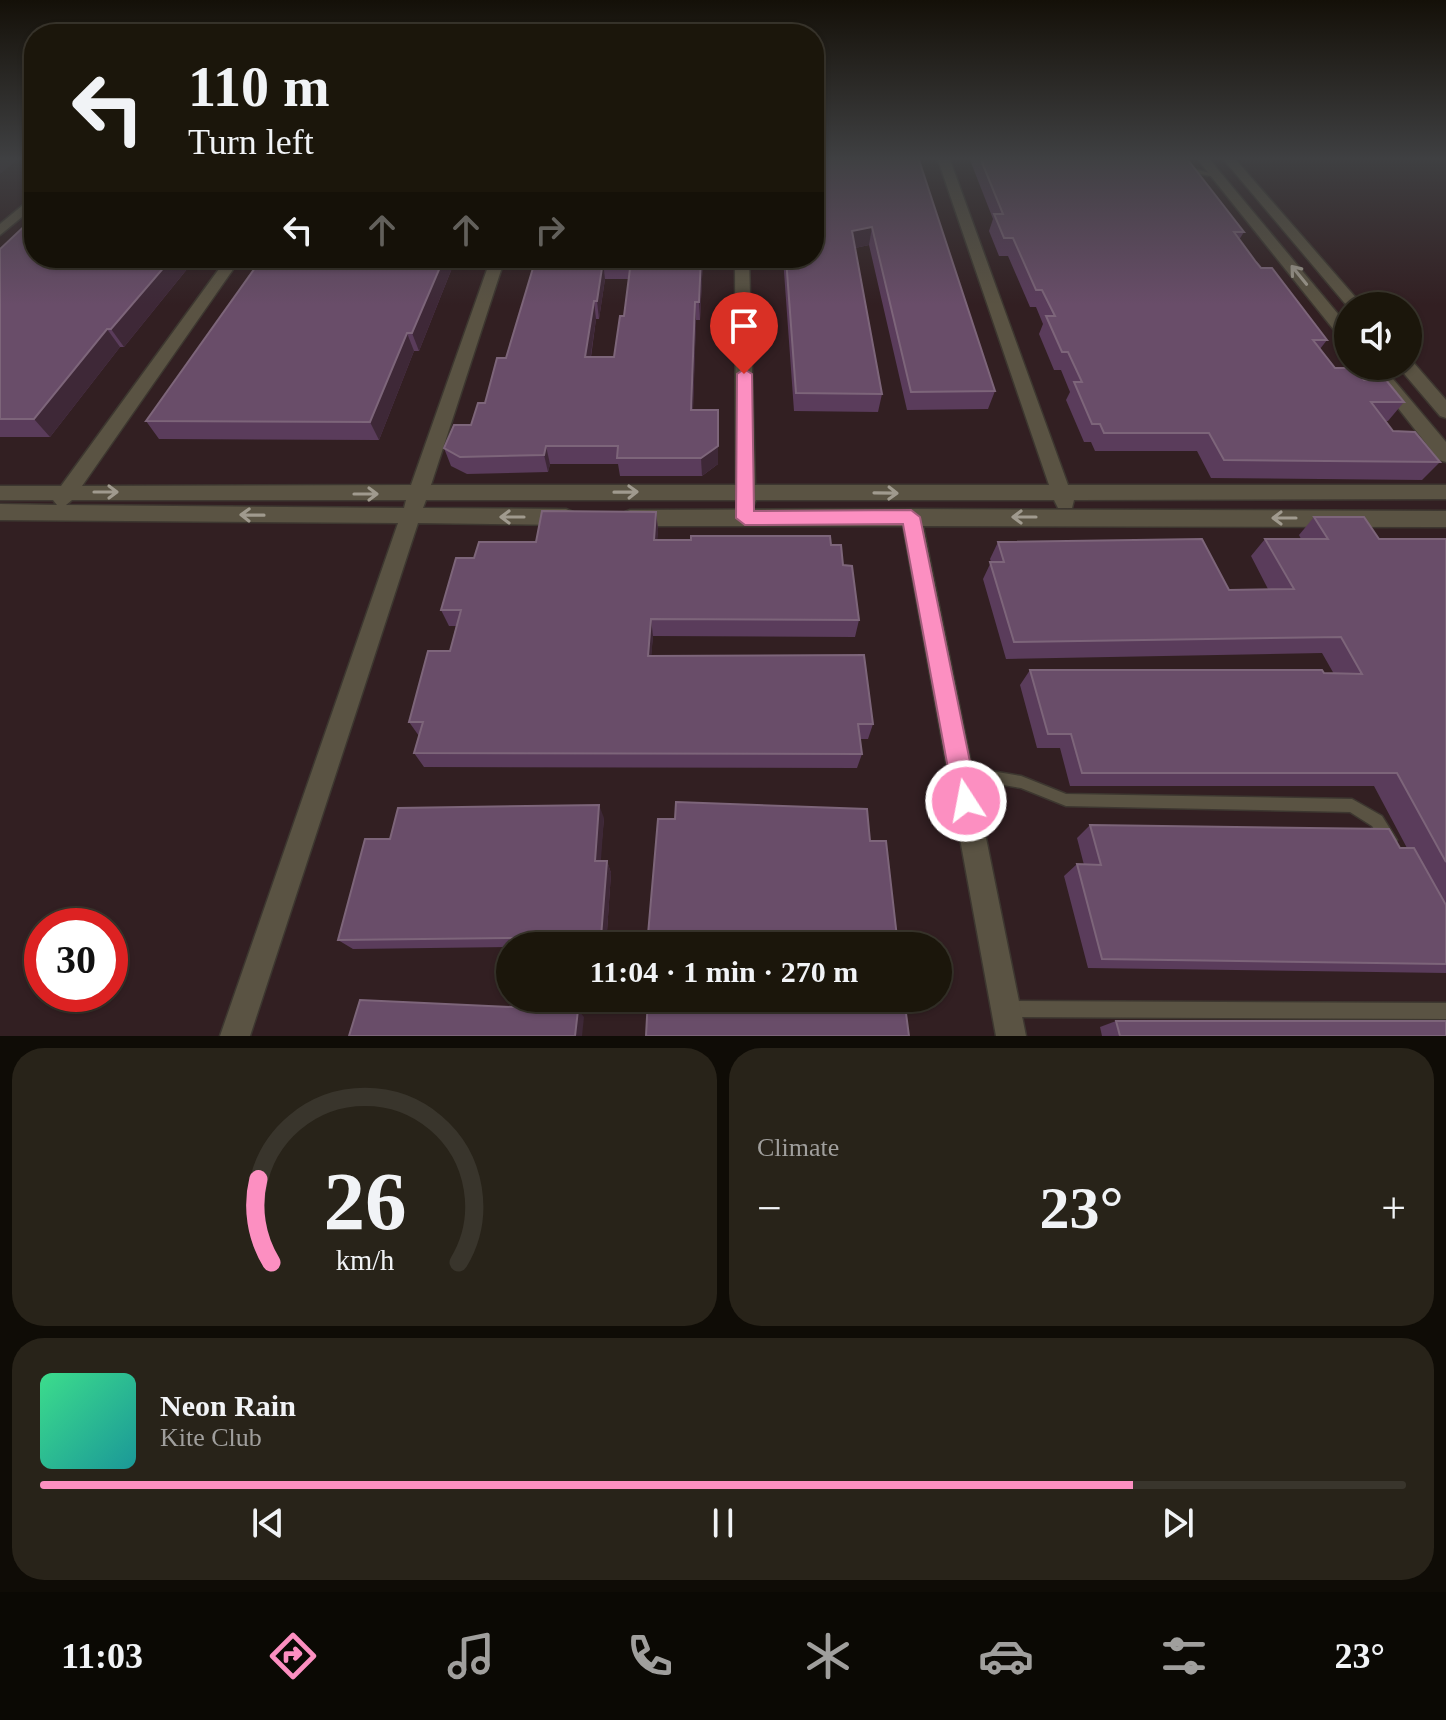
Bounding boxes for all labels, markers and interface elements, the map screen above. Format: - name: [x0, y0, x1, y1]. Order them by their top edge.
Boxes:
- icon: left: [56, 56, 160, 160]
- text: 110 m: [188, 56, 330, 118]
- text: Turn left: [188, 122, 314, 162]
- icon: left: [276, 208, 320, 252]
- icon: ahead: [360, 208, 404, 252]
- icon: ahead: [444, 208, 488, 252]
- icon: right: [528, 208, 572, 252]
- one-way arrow: [1290, 265, 1308, 286]
- pin: [710, 292, 778, 374]
- map controls: [1334, 292, 1422, 380]
- button: sound: [1334, 292, 1422, 380]
- icon: arrive: [722, 304, 766, 348]
- one-way arrow: [92, 484, 119, 500]
- one-way arrow: [612, 484, 639, 500]
- one-way arrow: [872, 485, 899, 501]
- one-way arrow: [352, 486, 379, 502]
- one-way arrow: [239, 507, 266, 523]
- one-way arrow: [499, 509, 526, 525]
- one-way arrow: [1011, 509, 1038, 525]
- one-way arrow: [1271, 510, 1298, 526]
- position arrow: [924, 759, 1008, 843]
- speed limit sign: 30: [24, 908, 128, 1012]
- text: 11:04 · 1 min · 270 m: [590, 955, 858, 988]
- text: Climate: [757, 1133, 839, 1162]
- text: 26: [323, 1155, 406, 1247]
- text: 23°: [1040, 1175, 1124, 1241]
- text: −: [757, 1184, 782, 1233]
- text: +: [1381, 1184, 1406, 1233]
- text: km/h: [335, 1245, 394, 1276]
- text: Neon Rain: [160, 1389, 296, 1422]
- text: Kite Club: [160, 1423, 262, 1452]
- icon: previous: [246, 1501, 290, 1545]
- icon: pause: [701, 1501, 745, 1545]
- icon: next: [1156, 1501, 1200, 1545]
- icon: directions: [265, 1628, 321, 1684]
- icon: music: [443, 1628, 499, 1684]
- icon: phone: [622, 1628, 678, 1684]
- icon: climate: [800, 1628, 856, 1684]
- icon: car: [978, 1628, 1034, 1684]
- icon: filters: [1156, 1628, 1212, 1684]
- text: 11:03: [61, 1636, 143, 1676]
- text: 23°: [1334, 1636, 1385, 1676]

